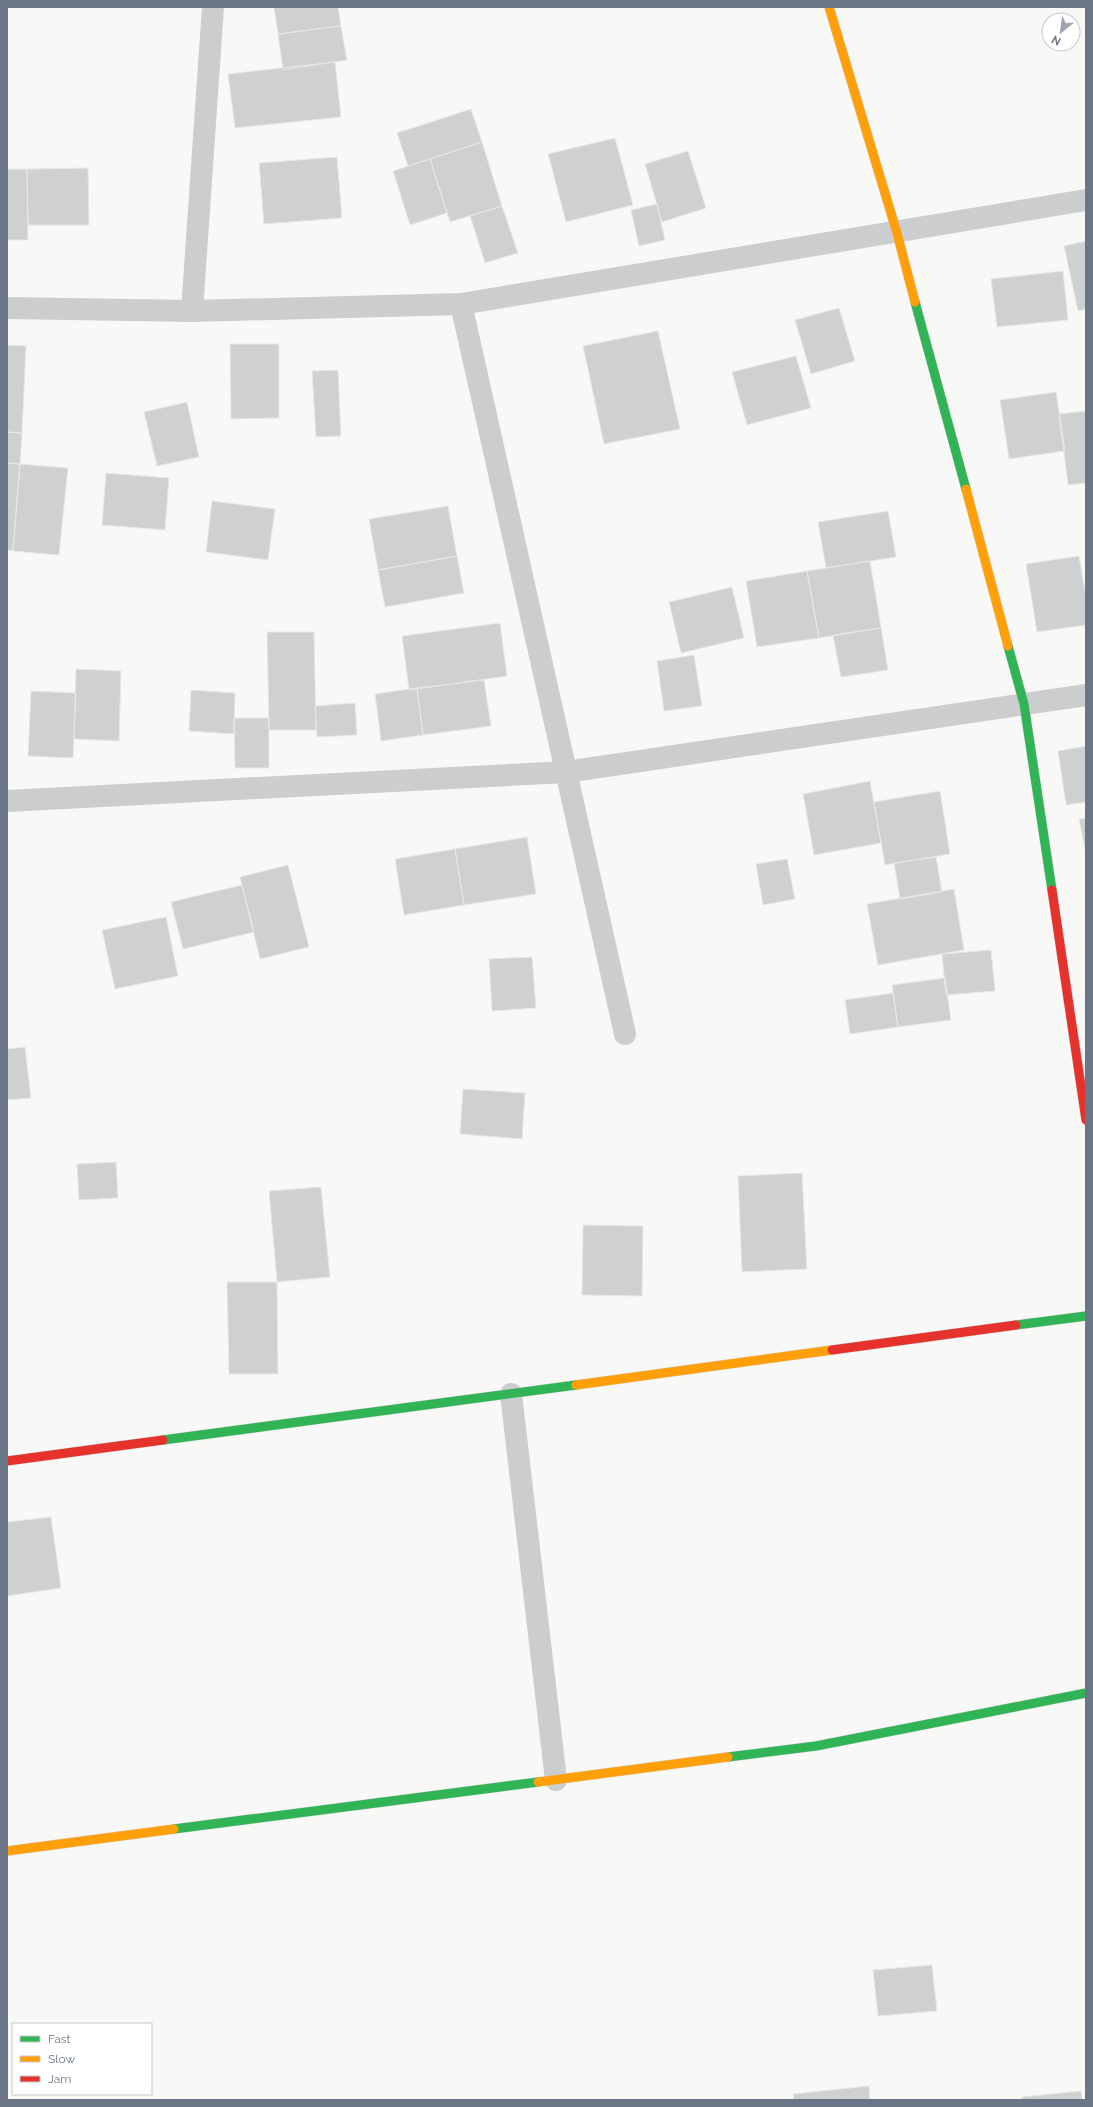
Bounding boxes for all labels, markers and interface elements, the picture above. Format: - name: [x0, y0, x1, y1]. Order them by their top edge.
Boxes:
- north arrow: [1041, 12, 1081, 52]
- text: N: [1050, 33, 1063, 48]
- legend: [12, 2023, 152, 2095]
- text: Fast: [48, 2032, 71, 2046]
- text: Slow: [48, 2052, 75, 2066]
- text: Jam: [48, 2072, 71, 2086]

